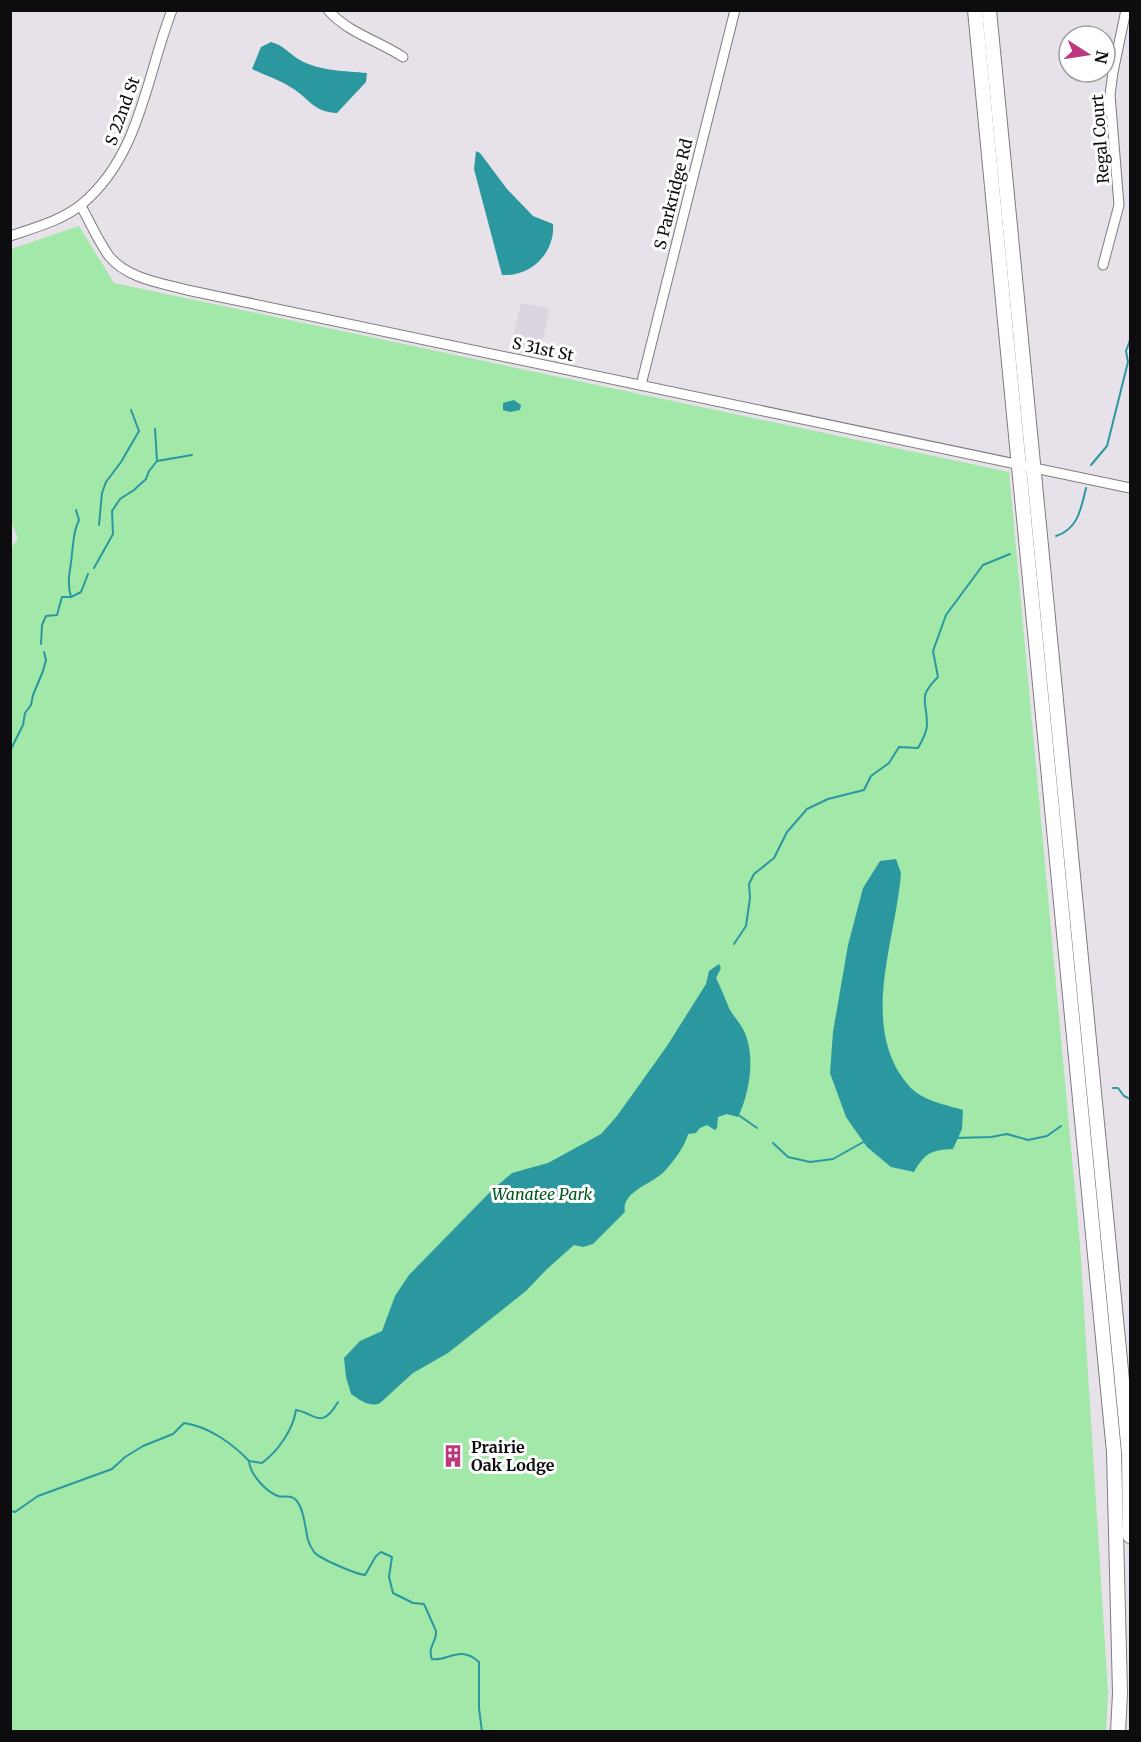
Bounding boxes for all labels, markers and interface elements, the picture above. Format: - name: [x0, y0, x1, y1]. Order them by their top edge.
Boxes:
- north arrow: [1057, 24, 1117, 84]
- text: N: [1091, 49, 1113, 66]
- street label: S 22nd St: [100, 73, 144, 148]
- street label: Regal Court: [1087, 93, 1113, 184]
- street label: S Parkridge Rd: [650, 136, 696, 251]
- street label: S 31st St: [510, 333, 576, 365]
- park label: Wanatee Park: [492, 1184, 593, 1204]
- place label: Prairie Oak Lodge: [471, 1437, 555, 1475]
- building icon: Prairie Oak Lodge: [440, 1443, 466, 1469]

